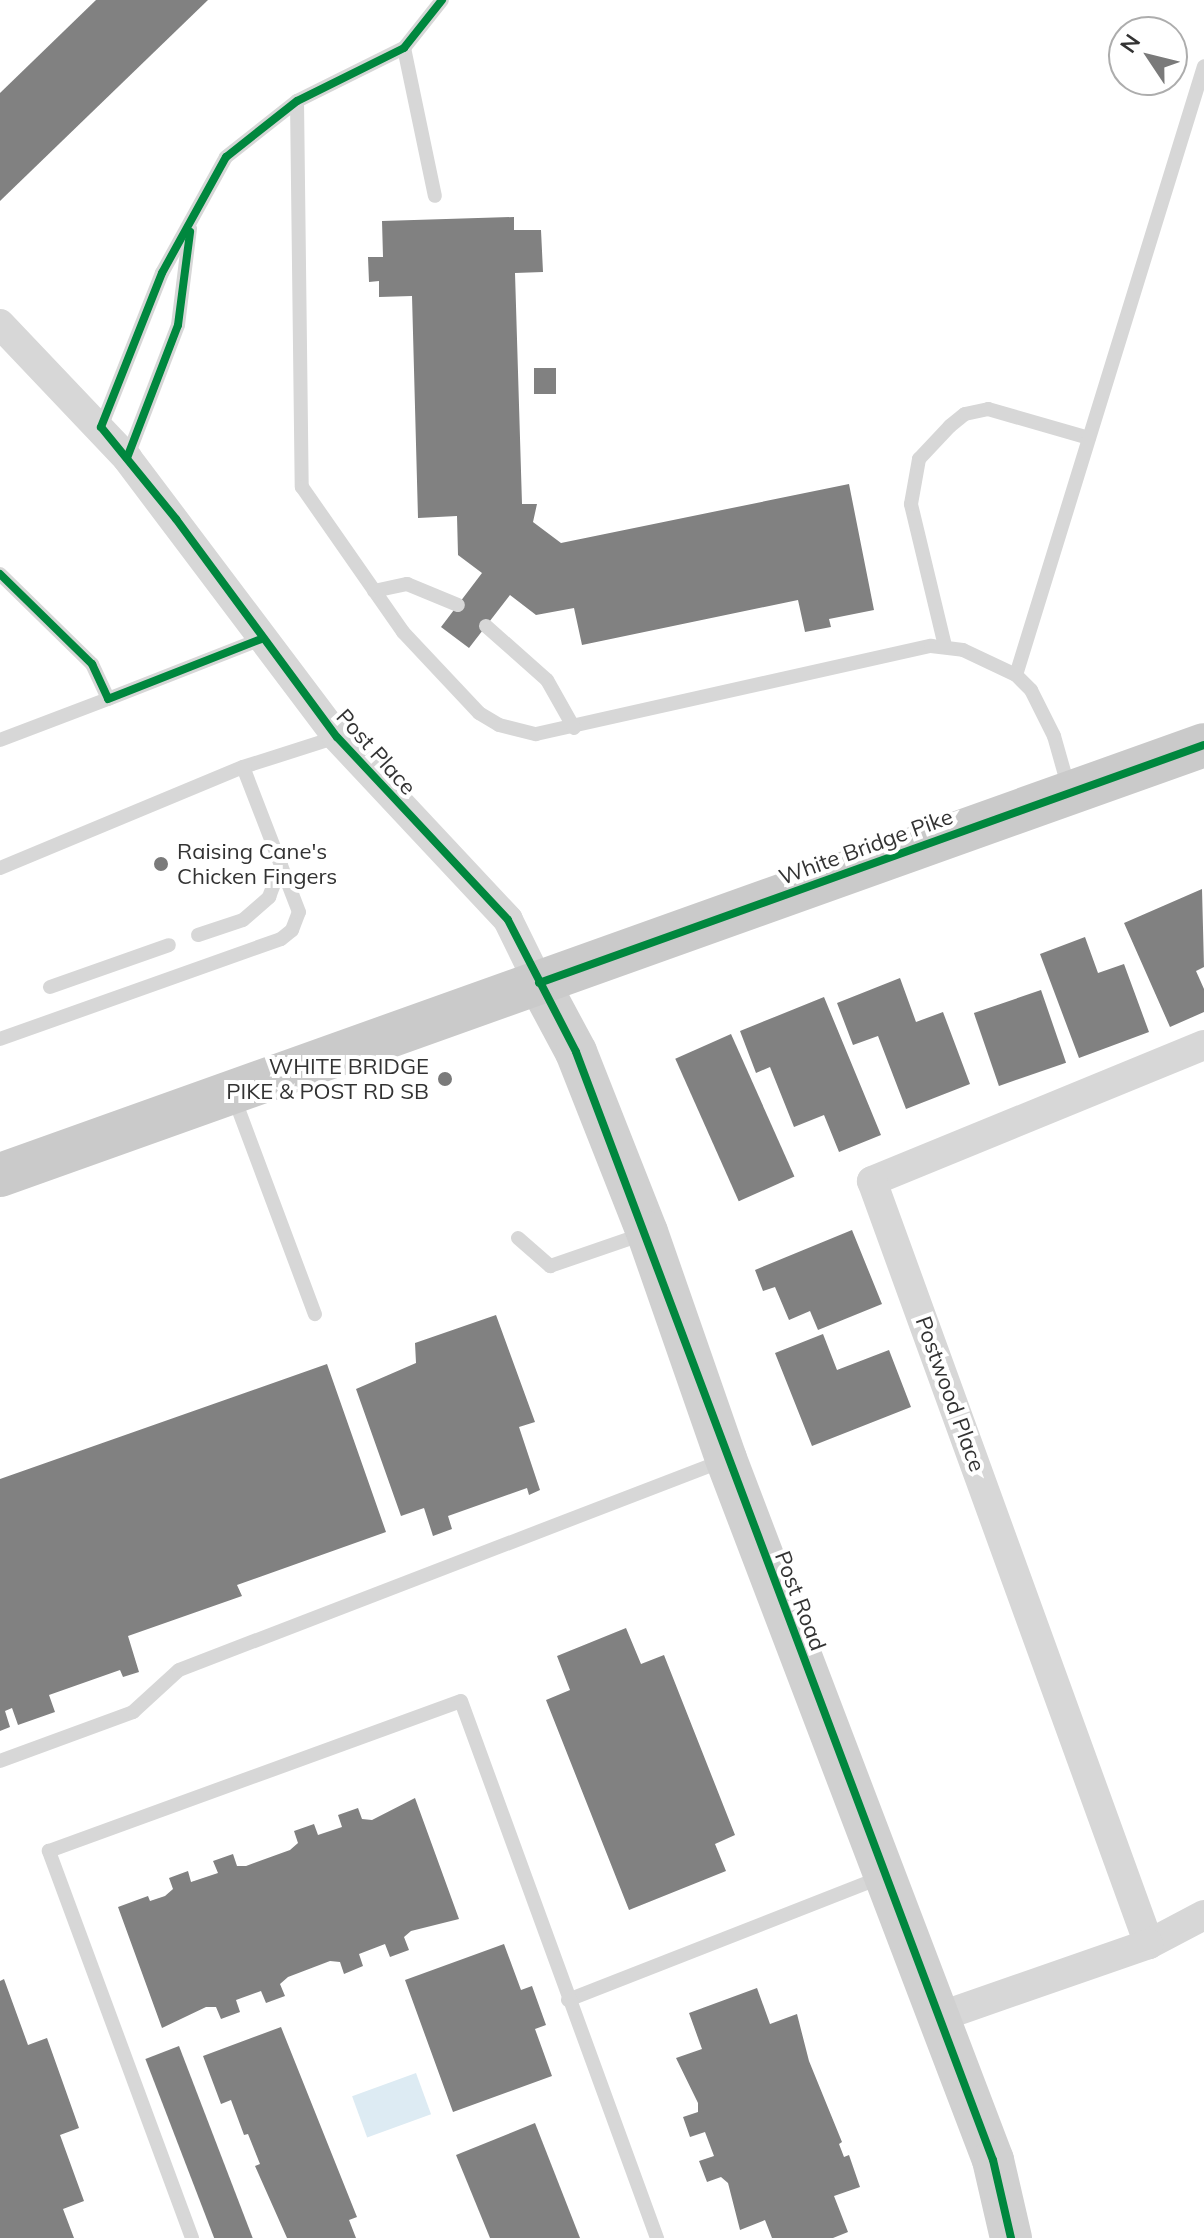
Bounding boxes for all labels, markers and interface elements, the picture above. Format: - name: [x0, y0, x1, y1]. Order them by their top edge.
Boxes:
- north arrow: [1108, 16, 1188, 96]
- text: N: [1114, 29, 1146, 58]
- street label: Post Place: [331, 704, 421, 800]
- street label: White Bridge Pike: [776, 803, 956, 891]
- place label: Raising Cane's Chicken Fingers: [177, 838, 337, 890]
- marker: Raising Cane's Chicken Fingers: [152, 855, 170, 873]
- place label: WHITE BRIDGE PIKE & POST RD SB: [226, 1053, 429, 1104]
- marker: WHITE BRIDGE PIKE & POST RD SB: [436, 1070, 454, 1088]
- street label: Postwood Place: [910, 1313, 990, 1475]
- street label: Post Road: [769, 1547, 831, 1655]

